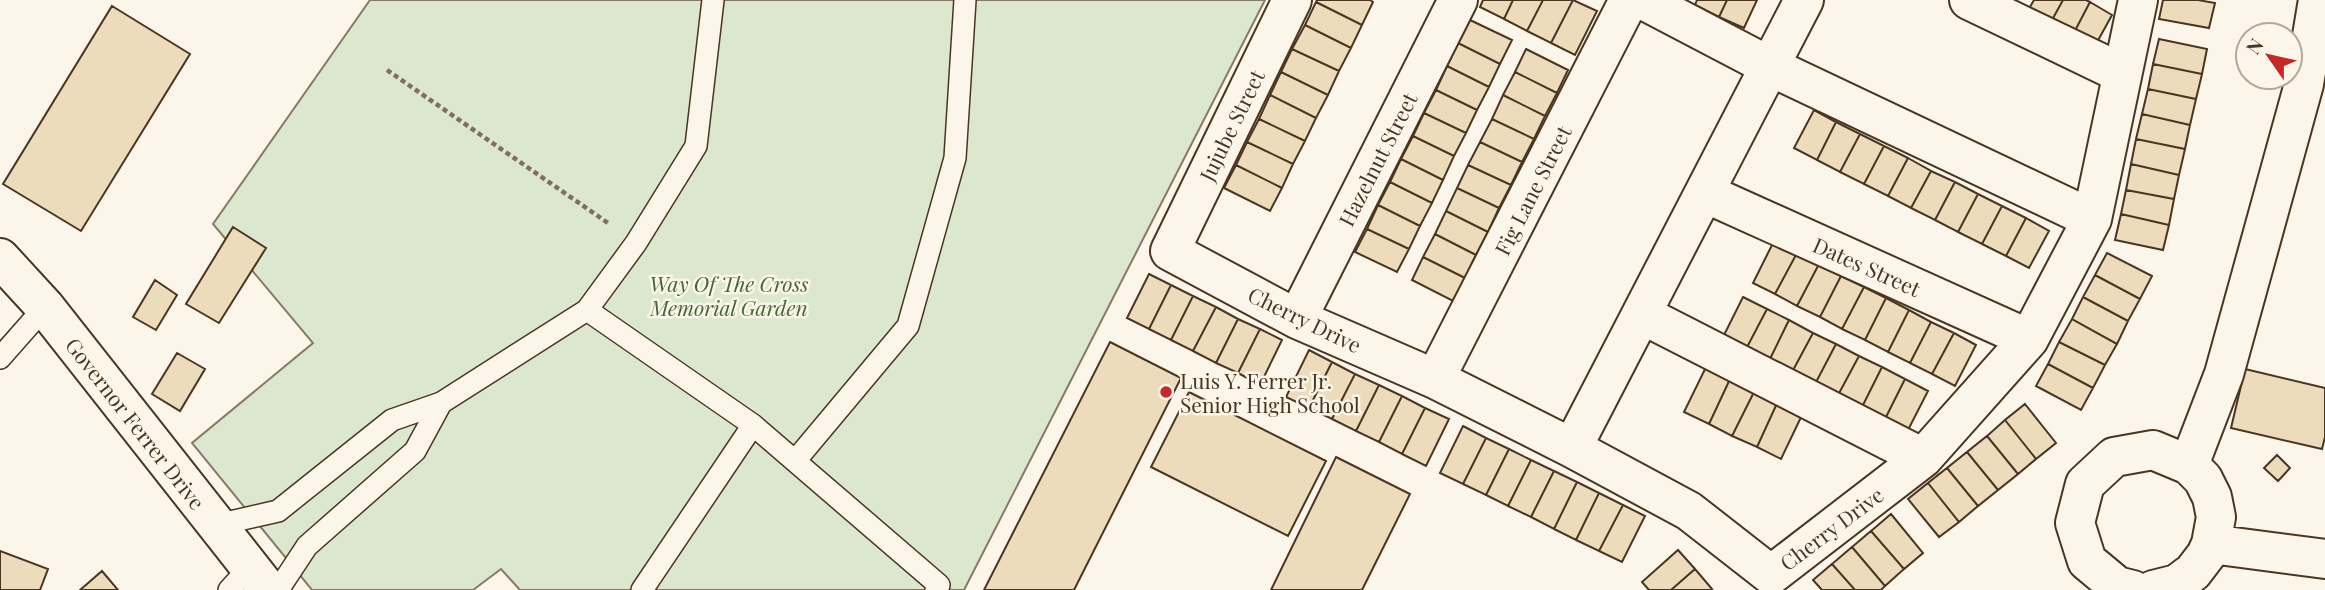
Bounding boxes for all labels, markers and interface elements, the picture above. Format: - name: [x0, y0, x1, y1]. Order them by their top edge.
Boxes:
- north arrow: [2234, 21, 2304, 91]
- text: N: [2239, 33, 2269, 59]
- street label: Jujube Street: [1192, 64, 1270, 186]
- street label: Hazelnut Street: [1331, 87, 1423, 231]
- street label: Fig Lane Street: [1487, 120, 1577, 260]
- street label: Dates Street: [1809, 230, 1926, 302]
- park label: Way Of The Cross Memorial Garden: [649, 269, 808, 321]
- street label: Cherry Drive: [1244, 280, 1366, 358]
- street label: Governor Ferrer Drive: [60, 331, 212, 515]
- place label: Luis Y. Ferrer Jr. Senior High School: [1180, 366, 1360, 418]
- marker: Luis Y. Ferrer Jr. Senior High School: [1158, 384, 1174, 400]
- street label: Cherry Drive: [1774, 480, 1888, 576]

